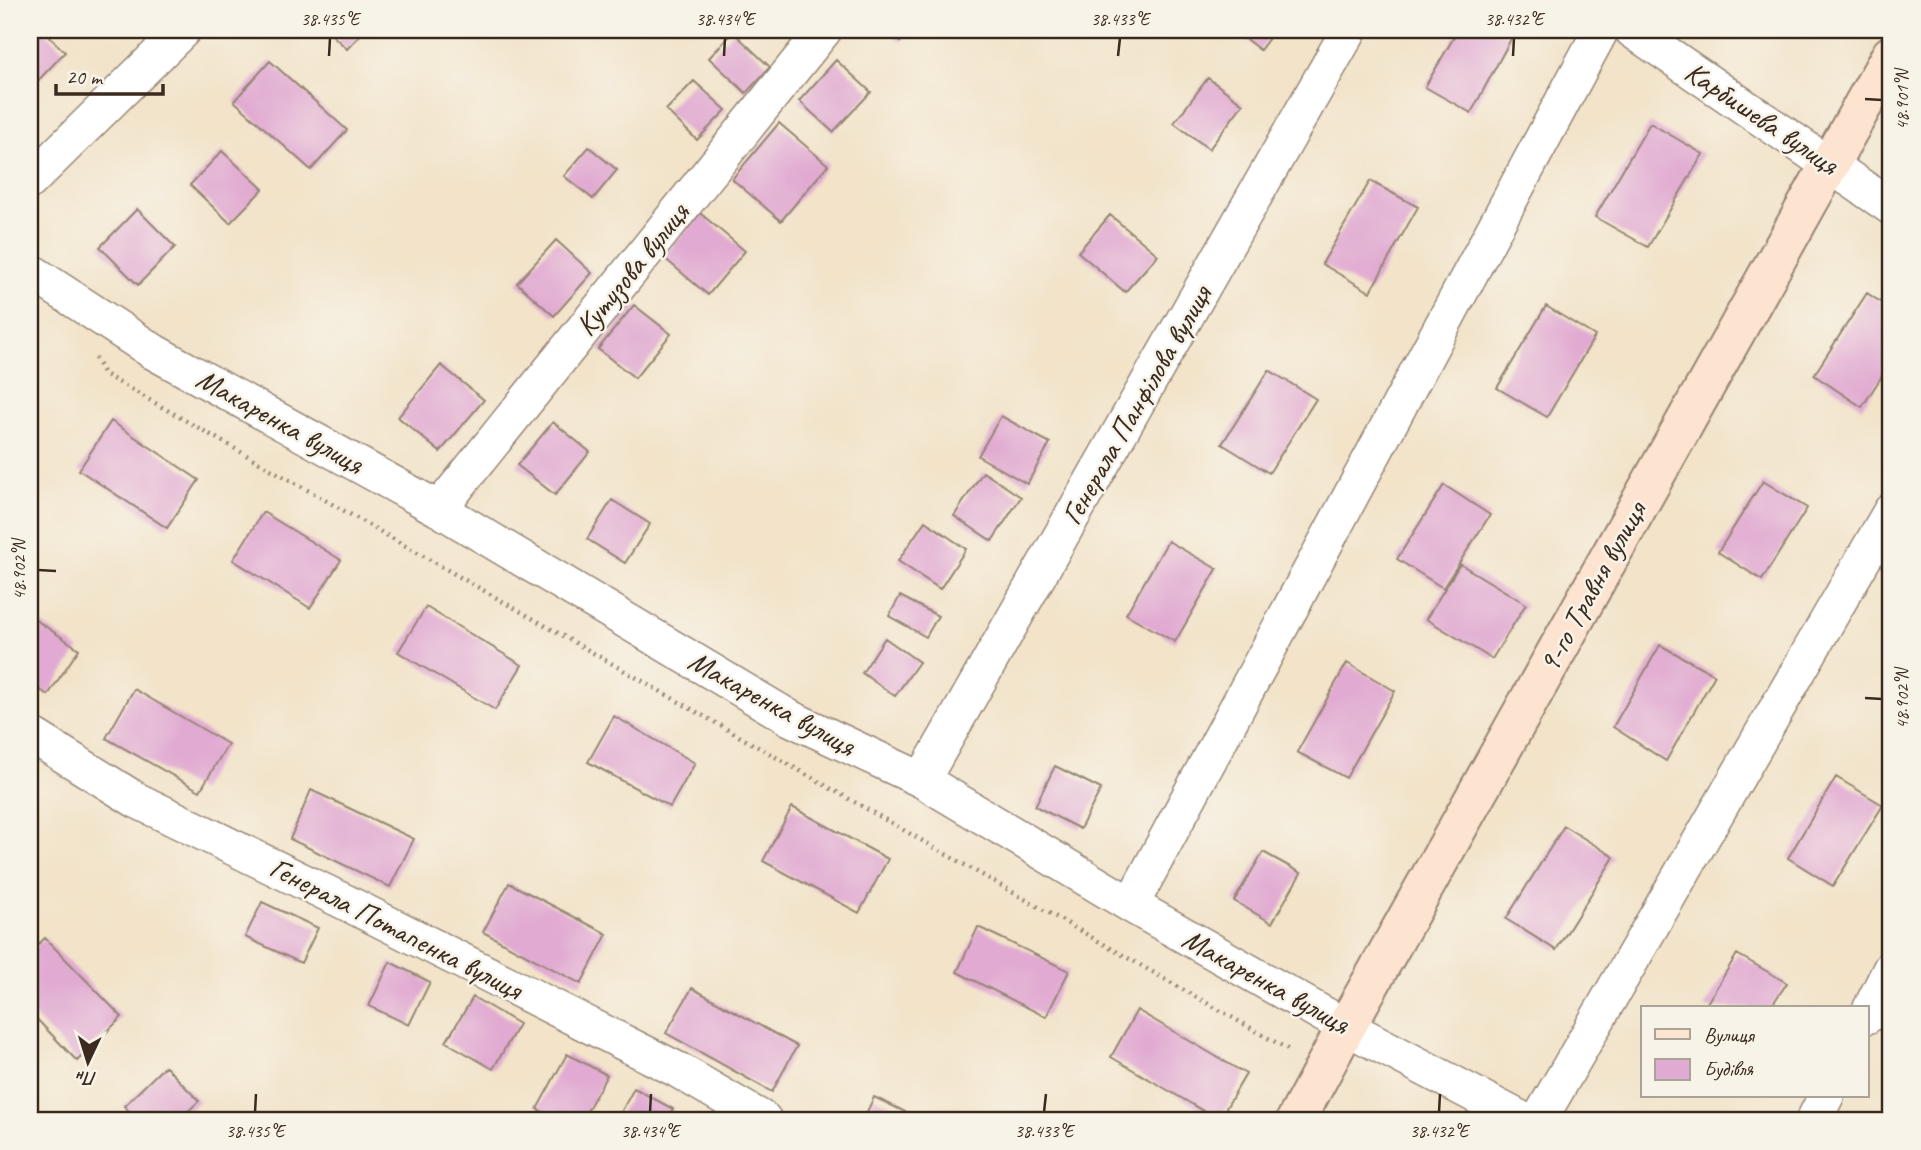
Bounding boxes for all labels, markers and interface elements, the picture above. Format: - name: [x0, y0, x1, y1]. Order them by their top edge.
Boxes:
- text: 38.435°E: [301, 8, 362, 30]
- text: 38.434°E: [696, 8, 757, 30]
- text: 38.433°E: [1091, 8, 1152, 30]
- text: 38.432°E: [1485, 8, 1546, 30]
- scale bar: [56, 52, 163, 96]
- street label: Карбишева вулиця: [1678, 53, 1847, 184]
- text: 20 m: [66, 64, 104, 90]
- text: 48.901°N: [1891, 67, 1913, 130]
- street label: Кутузова вулиця: [567, 194, 698, 343]
- street label: Генерала Панфілова вулиця: [1052, 277, 1221, 531]
- street label: Макаренка вулиця: [190, 359, 371, 483]
- street label: 9-го Травня вулиця: [1529, 493, 1656, 679]
- text: 48.902°N: [8, 537, 30, 600]
- street label: Макаренка вулиця: [682, 641, 863, 765]
- text: 48.902°N: [1891, 666, 1913, 729]
- street label: Генерала Потапенка вулиця: [264, 848, 531, 1009]
- street label: Макаренка вулиця: [1176, 919, 1357, 1043]
- legend: [1641, 1006, 1868, 1098]
- text: Вулиця: [1704, 1022, 1755, 1048]
- north arrow: [52, 1028, 122, 1098]
- text: Будівля: [1704, 1056, 1754, 1082]
- text: Пн: [75, 1065, 98, 1091]
- text: 38.435°E: [226, 1120, 287, 1142]
- text: 38.434°E: [621, 1120, 682, 1142]
- text: 38.433°E: [1015, 1120, 1076, 1142]
- text: 38.432°E: [1410, 1120, 1471, 1142]

